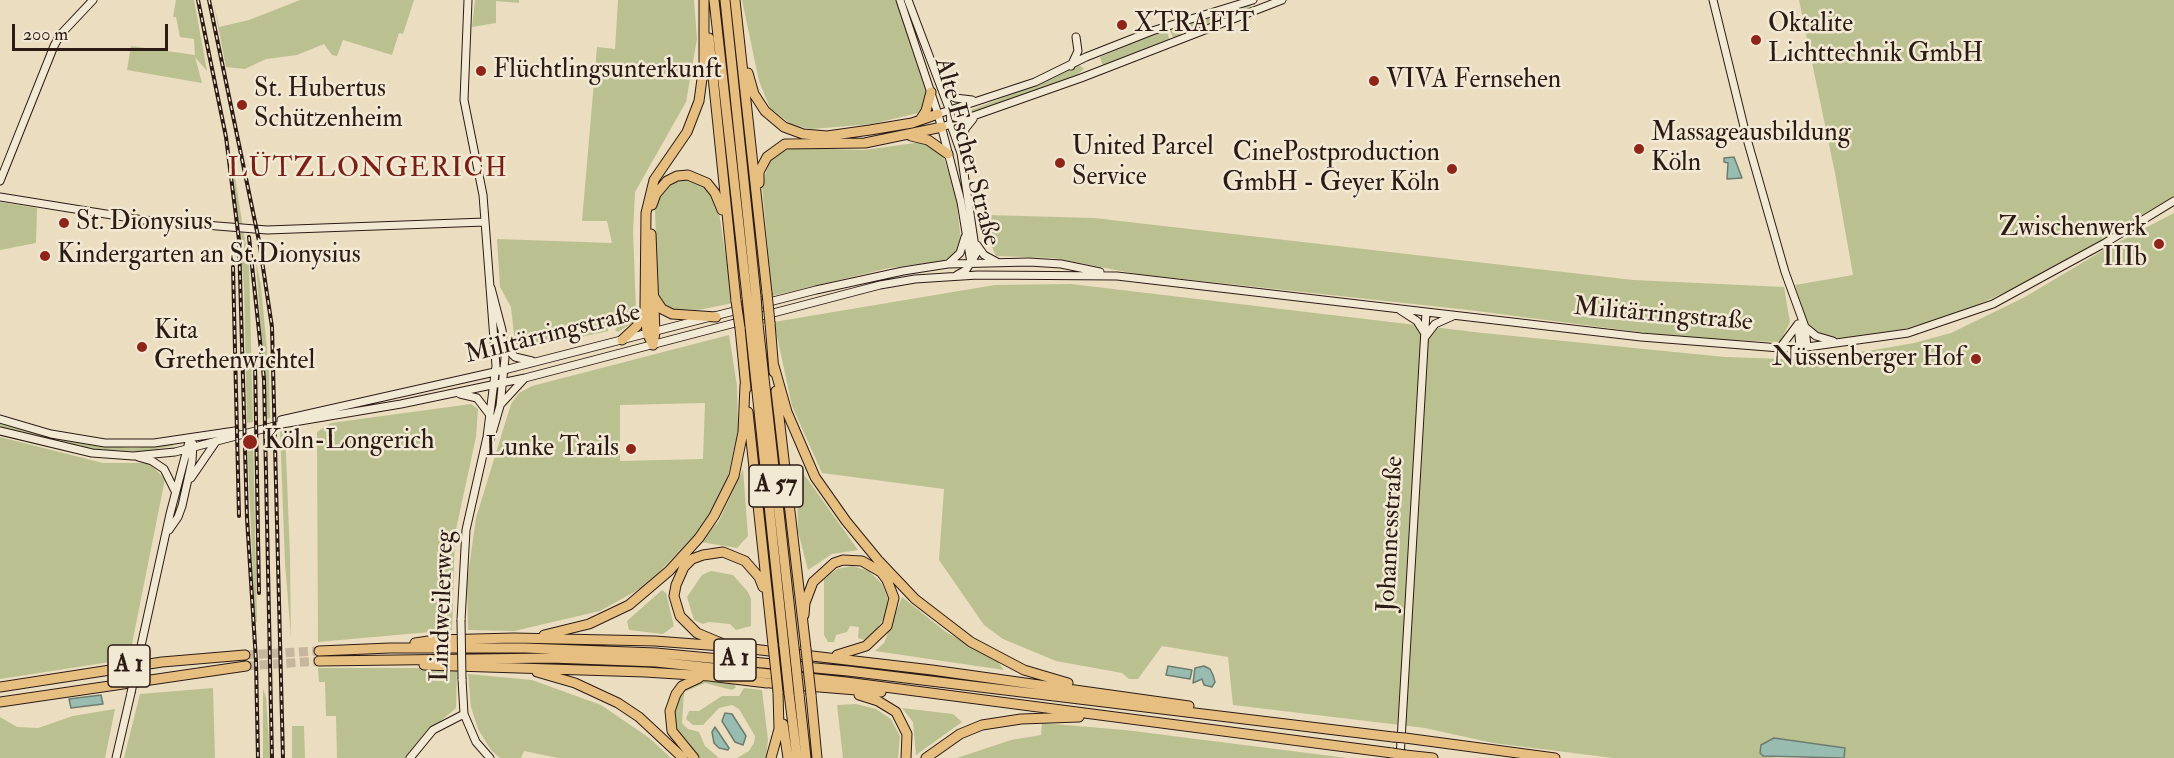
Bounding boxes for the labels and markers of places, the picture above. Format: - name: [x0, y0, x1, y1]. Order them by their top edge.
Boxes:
- place label: XTRAFIT: [1134, 9, 1255, 41]
- place label: Oktalite Lichttechnik GmbH: [1768, 9, 1983, 70]
- marker: XTRAFIT: [1115, 18, 1129, 32]
- marker: Oktalite Lichttechnik GmbH: [1749, 33, 1763, 47]
- place label: Flüchtlingsunterkunft: [493, 55, 722, 87]
- marker: Flüchtlingsunterkunft: [474, 64, 488, 78]
- place label: VIVA Fernsehen: [1386, 65, 1561, 97]
- place label: St. Hubertus Schützenheim: [254, 74, 403, 136]
- marker: VIVA Fernsehen: [1367, 74, 1381, 88]
- marker: St. Hubertus Schützenheim: [235, 98, 249, 112]
- place label: Massageausbildung Köln: [1651, 118, 1851, 180]
- place label: United Parcel Service: [1072, 132, 1214, 194]
- place label: CinePostproduction GmbH - Geyer Köln: [1222, 138, 1440, 200]
- marker: Massageausbildung Köln: [1632, 142, 1646, 156]
- marker: United Parcel Service: [1053, 156, 1067, 170]
- marker: CinePostproduction GmbH - Geyer Köln: [1445, 162, 1459, 176]
- place label: St. Dionysius: [76, 207, 213, 239]
- place label: Zwischenwerk IIIb: [1999, 213, 2147, 274]
- marker: St. Dionysius: [57, 216, 71, 230]
- marker: Zwischenwerk IIIb: [2152, 237, 2166, 251]
- place label: Kindergarten an St.Dionysius: [57, 240, 361, 272]
- marker: Kindergarten an St.Dionysius: [38, 249, 52, 263]
- place label: Kita Grethenwichtel: [154, 316, 315, 378]
- marker: Kita Grethenwichtel: [135, 340, 149, 354]
- place label: Nüssenberger Hof: [1772, 343, 1964, 375]
- marker: Nüssenberger Hof: [1969, 352, 1983, 366]
- place label: Köln-Longerich: [264, 426, 434, 458]
- marker: Köln-Longerich: [241, 433, 259, 451]
- place label: Lunke Trails: [486, 433, 619, 465]
- marker: Lunke Trails: [624, 442, 638, 456]

